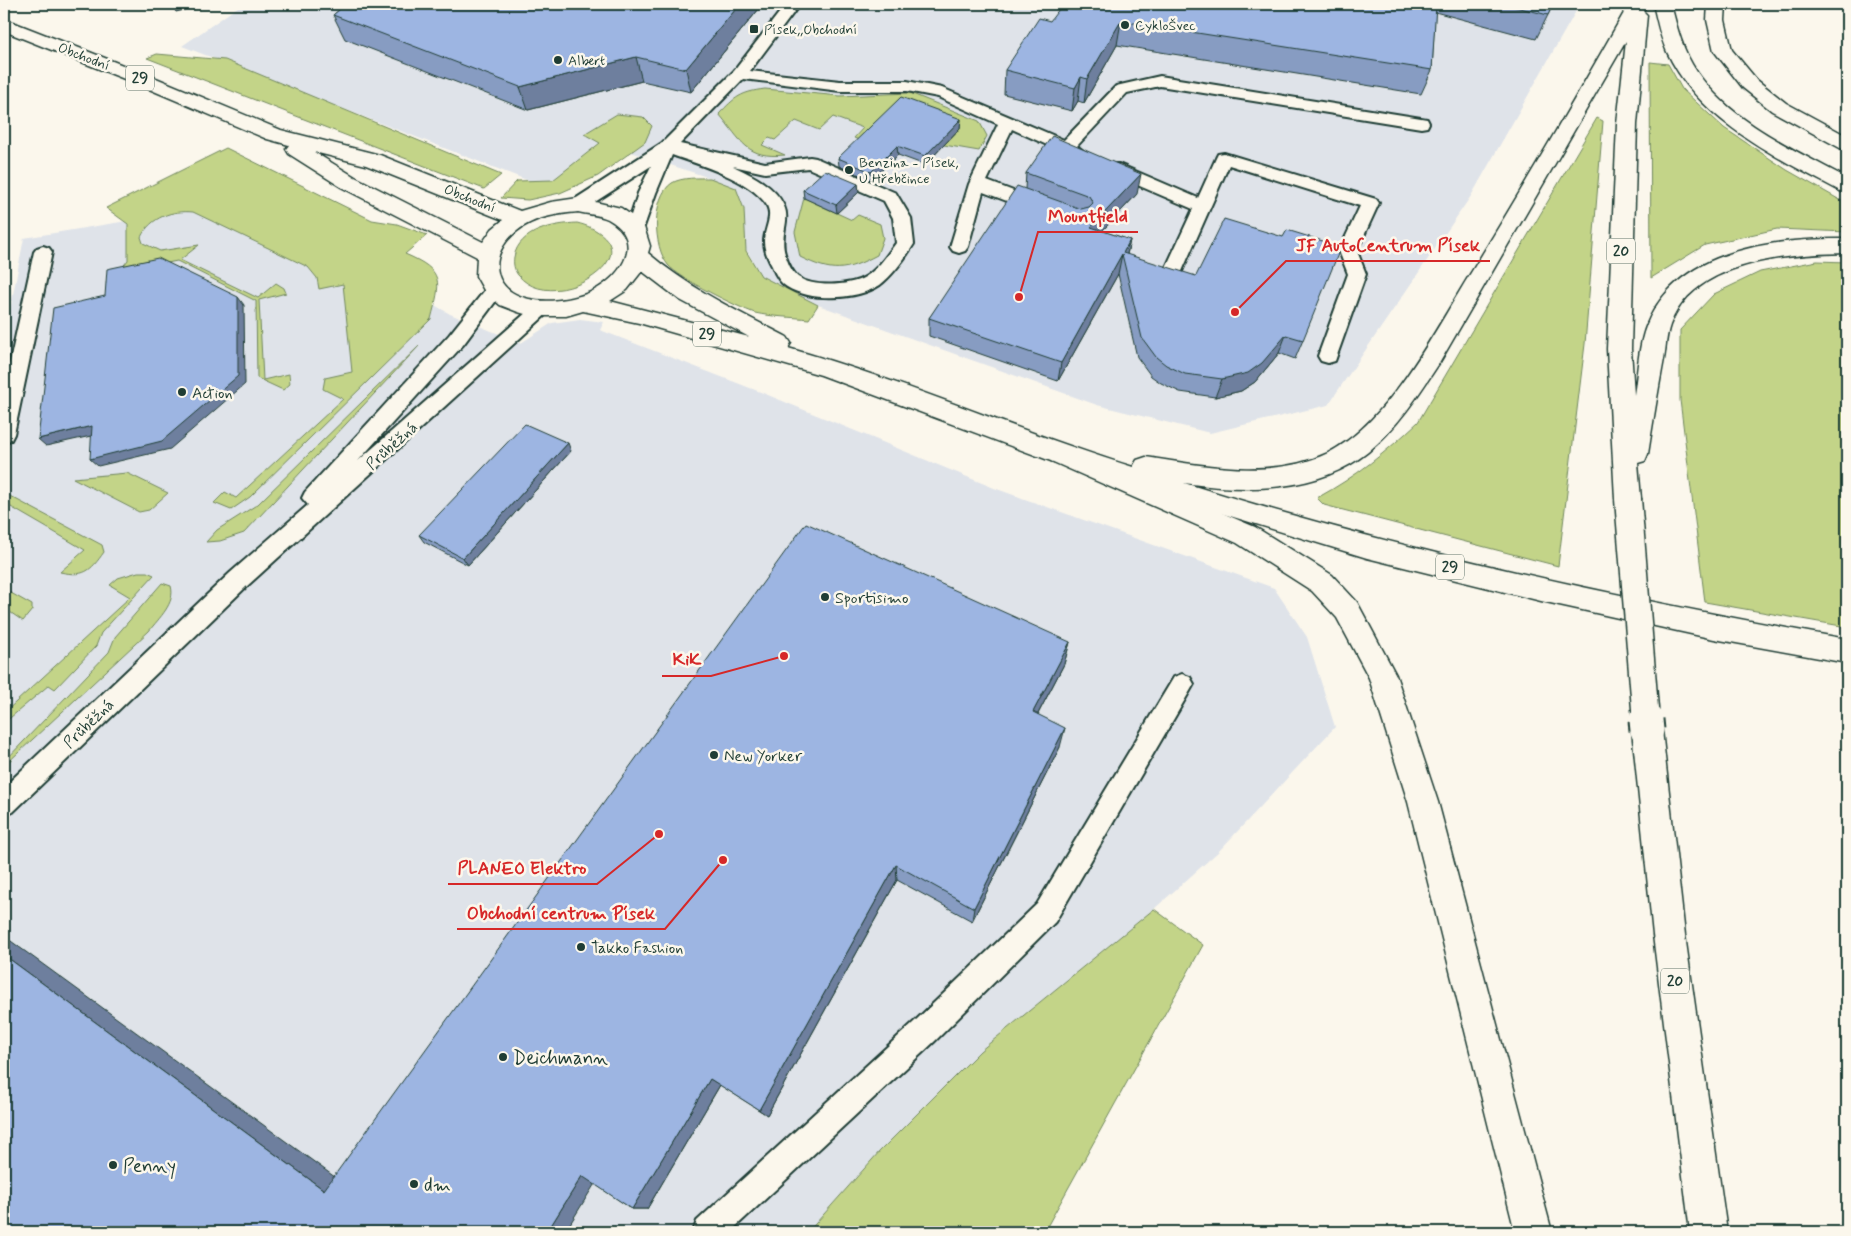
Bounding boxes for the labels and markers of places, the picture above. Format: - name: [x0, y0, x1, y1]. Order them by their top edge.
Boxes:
- place label: CykloŠvec: [1135, 17, 1196, 35]
- marker: CykloŠvec: [1119, 19, 1131, 31]
- place label: Písek,,Obchodní: [764, 21, 857, 39]
- marker: Písek,,Obchodní: [748, 23, 760, 35]
- place label: Albert: [568, 52, 605, 70]
- marker: Albert: [552, 54, 564, 66]
- place label: Benzina - Písek, U Hřebčince: [859, 154, 958, 188]
- marker: Benzina - Písek, U Hřebčince: [843, 164, 855, 176]
- callout: Mountfield: [1038, 199, 1138, 232]
- callout: JF AutoCentrum Písek: [1286, 228, 1490, 261]
- place label: Action: [192, 383, 233, 404]
- marker: Action: [176, 386, 188, 398]
- place label: Sportisimo: [835, 588, 908, 609]
- marker: Sportisimo: [819, 591, 831, 603]
- callout: KiK: [662, 643, 711, 676]
- place label: New Yorker: [724, 746, 803, 767]
- marker: New Yorker: [708, 749, 720, 761]
- callout: PLANEO Elektro: [448, 851, 597, 884]
- callout: Obchodní centrum Písek: [457, 896, 665, 929]
- place label: Takko Fashion: [591, 938, 683, 959]
- marker: Takko Fashion: [575, 941, 587, 953]
- place label: Deichmann: [513, 1046, 608, 1071]
- marker: Deichmann: [497, 1051, 509, 1063]
- place label: Penny: [123, 1154, 176, 1180]
- marker: Penny: [107, 1159, 119, 1171]
- place label: dm: [424, 1173, 451, 1198]
- marker: dm: [408, 1178, 420, 1190]

